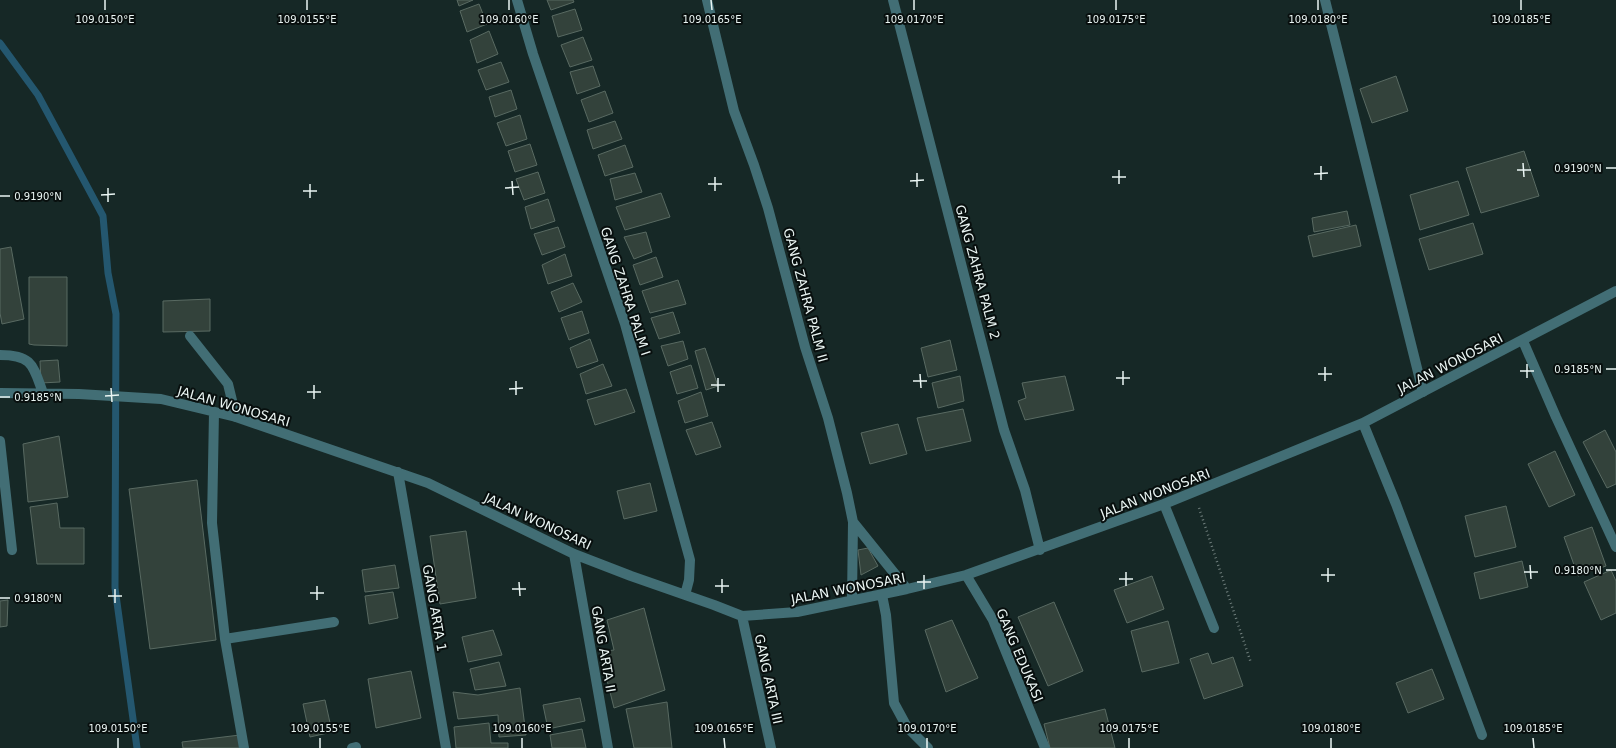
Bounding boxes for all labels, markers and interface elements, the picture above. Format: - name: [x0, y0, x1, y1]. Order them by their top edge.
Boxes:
- text: 109.0150°E: [75, 14, 135, 25]
- text: 109.0155°E: [277, 14, 337, 25]
- text: 109.0160°E: [479, 14, 539, 25]
- text: 109.0165°E: [682, 14, 742, 25]
- text: 109.0170°E: [884, 14, 944, 25]
- text: 109.0175°E: [1086, 14, 1146, 25]
- text: 109.0180°E: [1288, 14, 1348, 25]
- text: 109.0185°E: [1491, 14, 1551, 25]
- text: 0.9190°N: [1554, 163, 1602, 174]
- text: 0.9190°N: [14, 191, 62, 202]
- street label: GANG ZAHRA PALM 2: [952, 203, 1003, 341]
- street label: GANG ZAHRA PALM I: [598, 225, 653, 357]
- street label: GANG ZAHRA PALM II: [780, 226, 831, 364]
- street label: JALAN WONOSARI: [1394, 330, 1505, 397]
- text: 0.9185°N: [1554, 364, 1602, 375]
- street label: JALAN WONOSARI: [175, 383, 292, 430]
- text: 0.9185°N: [14, 392, 62, 403]
- street label: JALAN WONOSARI: [1097, 466, 1212, 522]
- street label: JALAN WONOSARI: [481, 490, 594, 553]
- street label: GANG ARTA 1: [419, 563, 450, 653]
- text: 0.9180°N: [1554, 565, 1602, 576]
- street label: JALAN WONOSARI: [789, 570, 907, 607]
- text: 0.9180°N: [14, 593, 62, 604]
- street label: GANG ARTA II: [589, 605, 618, 693]
- street label: GANG EDUKASI: [993, 606, 1046, 704]
- street label: GANG ARTA III: [752, 633, 785, 725]
- text: 109.0150°E: [88, 723, 148, 734]
- text: 109.0155°E: [290, 723, 350, 734]
- text: 109.0160°E: [492, 723, 552, 734]
- text: 109.0165°E: [694, 723, 754, 734]
- text: 109.0170°E: [897, 723, 957, 734]
- text: 109.0175°E: [1099, 723, 1159, 734]
- text: 109.0180°E: [1301, 723, 1361, 734]
- text: 109.0185°E: [1503, 723, 1563, 734]

